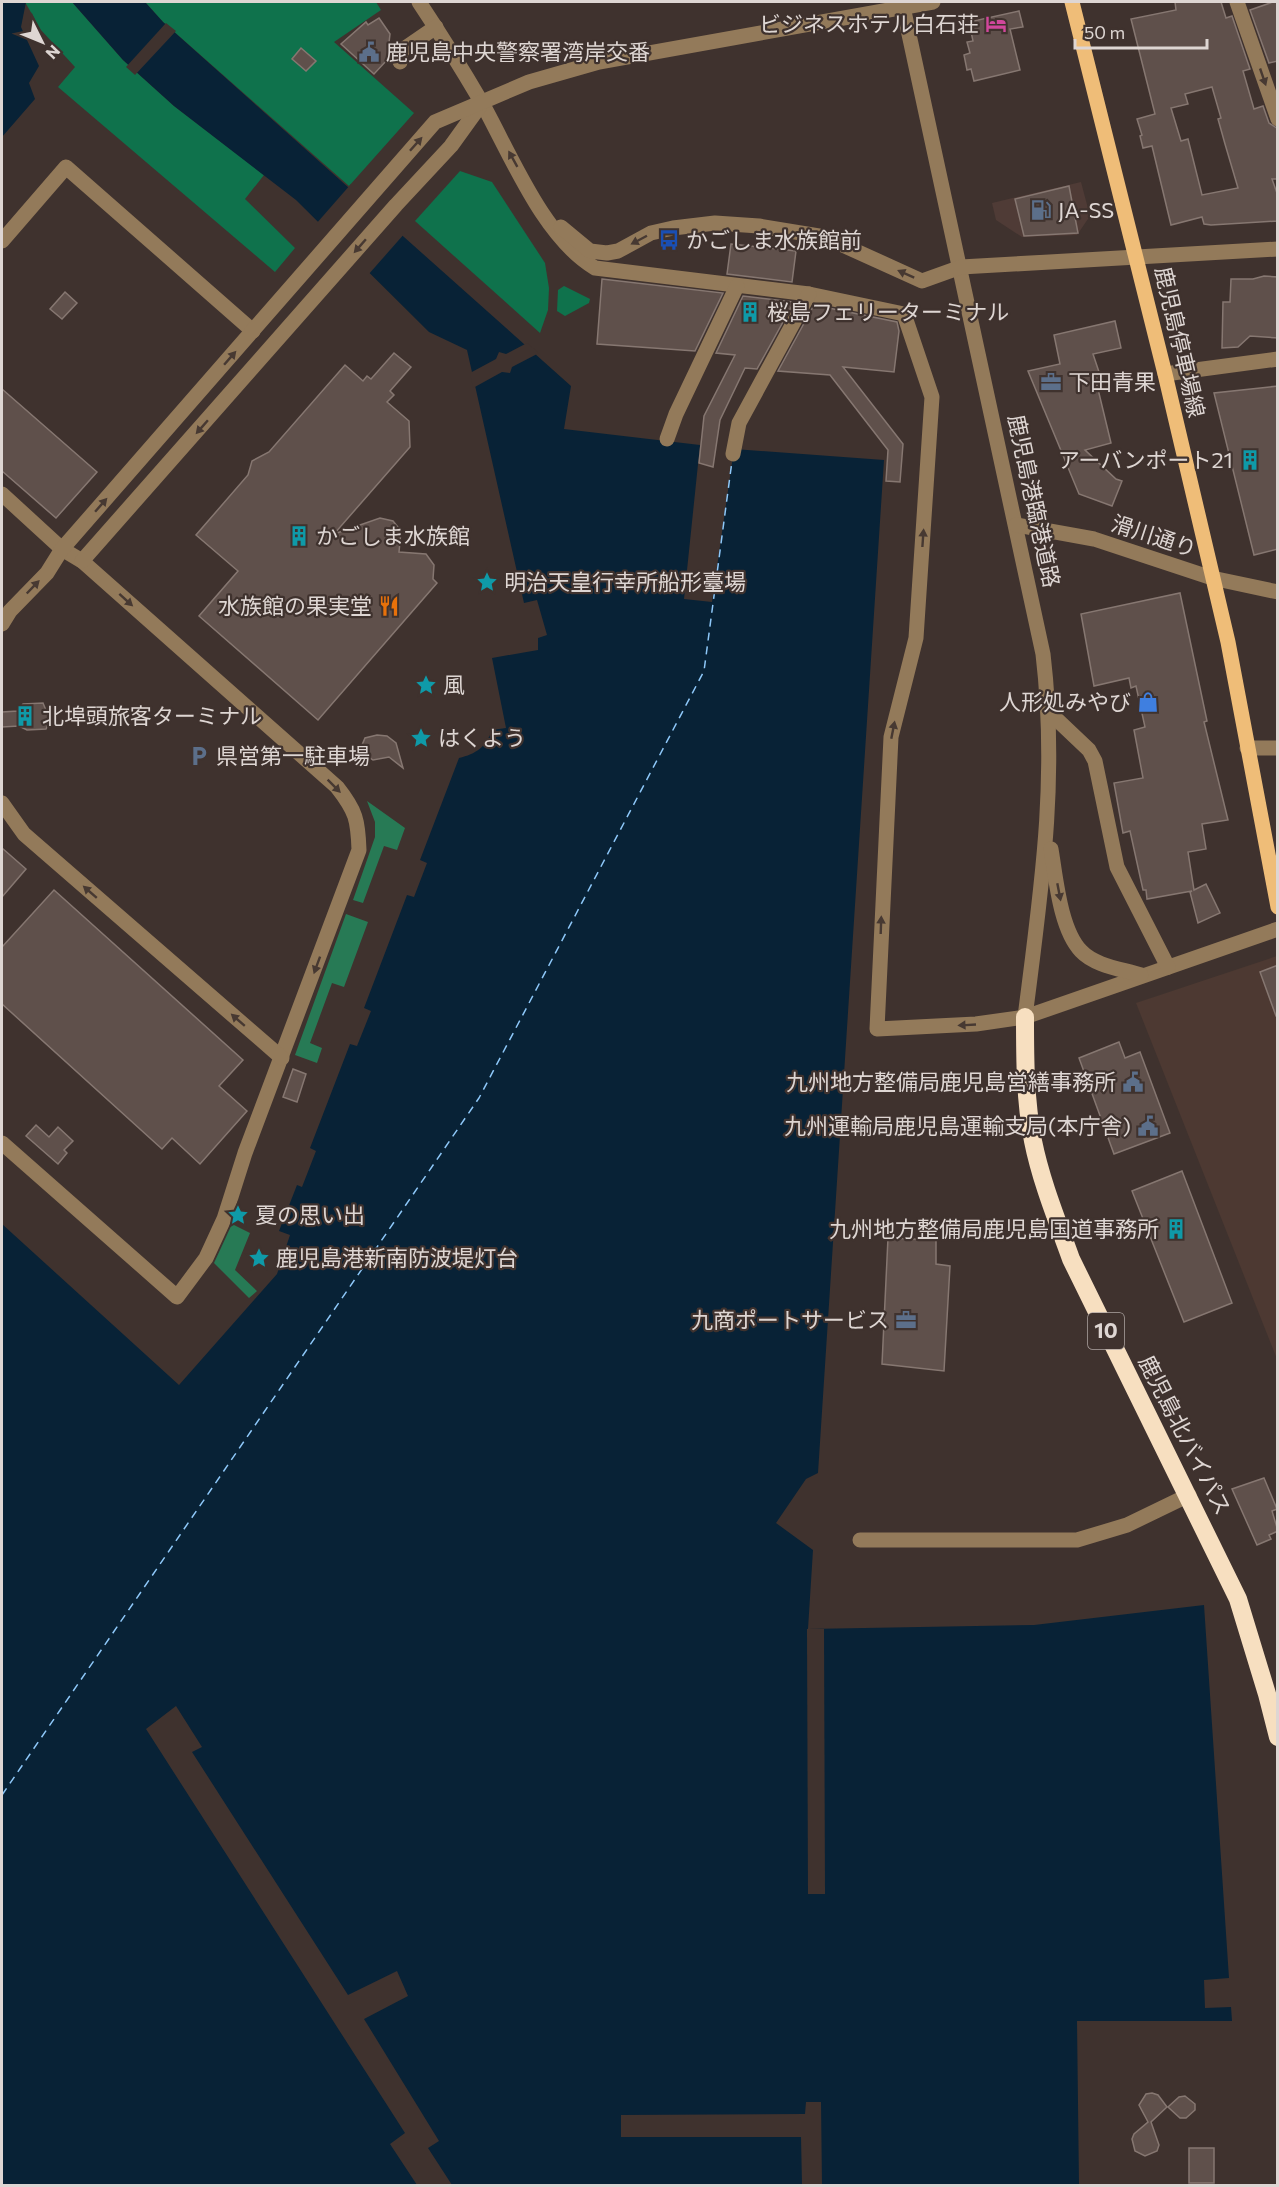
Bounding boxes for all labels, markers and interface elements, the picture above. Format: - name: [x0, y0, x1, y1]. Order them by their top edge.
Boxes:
- place label: ビジネスホテル白石荘: [759, 10, 979, 37]
- north arrow: [12, 12, 72, 72]
- hotel icon: ビジネスホテル白石荘: [984, 12, 1008, 36]
- scale bar: [1075, 12, 1207, 50]
- text: 50 m: [1084, 21, 1125, 43]
- place label: 鹿児島中央警察署湾岸交番: [386, 38, 650, 65]
- public building icon: 鹿児島中央警察署湾岸交番: [357, 40, 381, 64]
- text: N: [42, 42, 64, 63]
- one-way arrow: [1258, 68, 1268, 86]
- one-way arrow: [409, 137, 422, 152]
- one-way arrow: [508, 150, 518, 167]
- place label: JA-SS: [1058, 196, 1114, 223]
- fuel station icon: JA-SS: [1029, 198, 1053, 222]
- place label: かごしま水族館前: [686, 226, 862, 253]
- bus stop icon: かごしま水族館前: [657, 228, 681, 252]
- one-way arrow: [630, 235, 647, 245]
- one-way arrow: [354, 238, 367, 253]
- street label: 鹿児島停車場線: [1150, 264, 1211, 420]
- one-way arrow: [898, 269, 915, 278]
- place label: 桜島フェリーターミナル: [767, 298, 1009, 325]
- building icon: 桜島フェリーターミナル: [738, 300, 762, 324]
- one-way arrow: [223, 350, 236, 366]
- place label: 下田青果: [1068, 368, 1156, 395]
- office icon: 下田青果: [1039, 370, 1063, 394]
- street label: 鹿児島港臨港道路: [1003, 412, 1066, 590]
- one-way arrow: [196, 419, 209, 434]
- place label: アーバンポート21: [1058, 446, 1233, 473]
- building icon: アーバンポート21: [1238, 448, 1262, 472]
- one-way arrow: [94, 498, 107, 513]
- street label: 滑川通り: [1108, 509, 1200, 562]
- place label: かごしま水族館: [316, 522, 470, 549]
- building icon: かごしま水族館: [287, 524, 311, 548]
- one-way arrow: [919, 529, 928, 548]
- place label: 明治天皇行幸所船形臺場: [504, 568, 746, 595]
- place icon: 明治天皇行幸所船形臺場: [475, 570, 499, 594]
- one-way arrow: [26, 580, 40, 595]
- place label: 水族館の果実堂: [218, 592, 372, 619]
- one-way arrow: [118, 593, 133, 606]
- restaurant icon: 水族館の果実堂: [377, 594, 401, 618]
- place label: 風: [443, 671, 465, 698]
- place icon: 風: [414, 673, 438, 697]
- place label: 人形処みやび: [999, 688, 1131, 715]
- shop icon: 人形処みやび: [1136, 690, 1160, 714]
- place label: 北埠頭旅客ターミナル: [42, 702, 262, 729]
- building icon: 北埠頭旅客ターミナル: [13, 704, 37, 728]
- one-way arrow: [889, 720, 898, 739]
- place label: はくよう: [438, 724, 526, 751]
- place icon: はくよう: [409, 726, 433, 750]
- place label: 県営第一駐車場: [216, 742, 370, 769]
- parking icon: 県営第一駐車場: [187, 744, 211, 768]
- one-way arrow: [326, 778, 340, 792]
- one-way arrow: [1054, 883, 1063, 902]
- one-way arrow: [83, 886, 98, 899]
- one-way arrow: [877, 915, 886, 934]
- one-way arrow: [311, 956, 321, 974]
- one-way arrow: [231, 1014, 246, 1027]
- one-way arrow: [958, 1020, 977, 1029]
- place label: 九州地方整備局鹿児島営繕事務所: [786, 1068, 1116, 1095]
- public building icon: 九州地方整備局鹿児島営繕事務所: [1121, 1070, 1145, 1094]
- place label: 九州運輸局鹿児島運輸支局(本庁舎): [784, 1112, 1131, 1139]
- public building icon: 九州運輸局鹿児島運輸支局(本庁舎): [1136, 1114, 1160, 1138]
- place label: 夏の思い出: [255, 1201, 365, 1228]
- place icon: 夏の思い出: [226, 1203, 250, 1227]
- place label: 九州地方整備局鹿児島国道事務所: [829, 1215, 1159, 1242]
- building icon: 九州地方整備局鹿児島国道事務所: [1164, 1217, 1188, 1241]
- place label: 鹿児島港新南防波堤灯台: [276, 1244, 518, 1271]
- place icon: 鹿児島港新南防波堤灯台: [247, 1246, 271, 1270]
- place label: 九商ポートサービス: [691, 1306, 889, 1333]
- office icon: 九商ポートサービス: [894, 1308, 918, 1332]
- road number: 10: [1088, 1313, 1124, 1349]
- street label: 鹿児島北バイパス: [1134, 1350, 1237, 1519]

